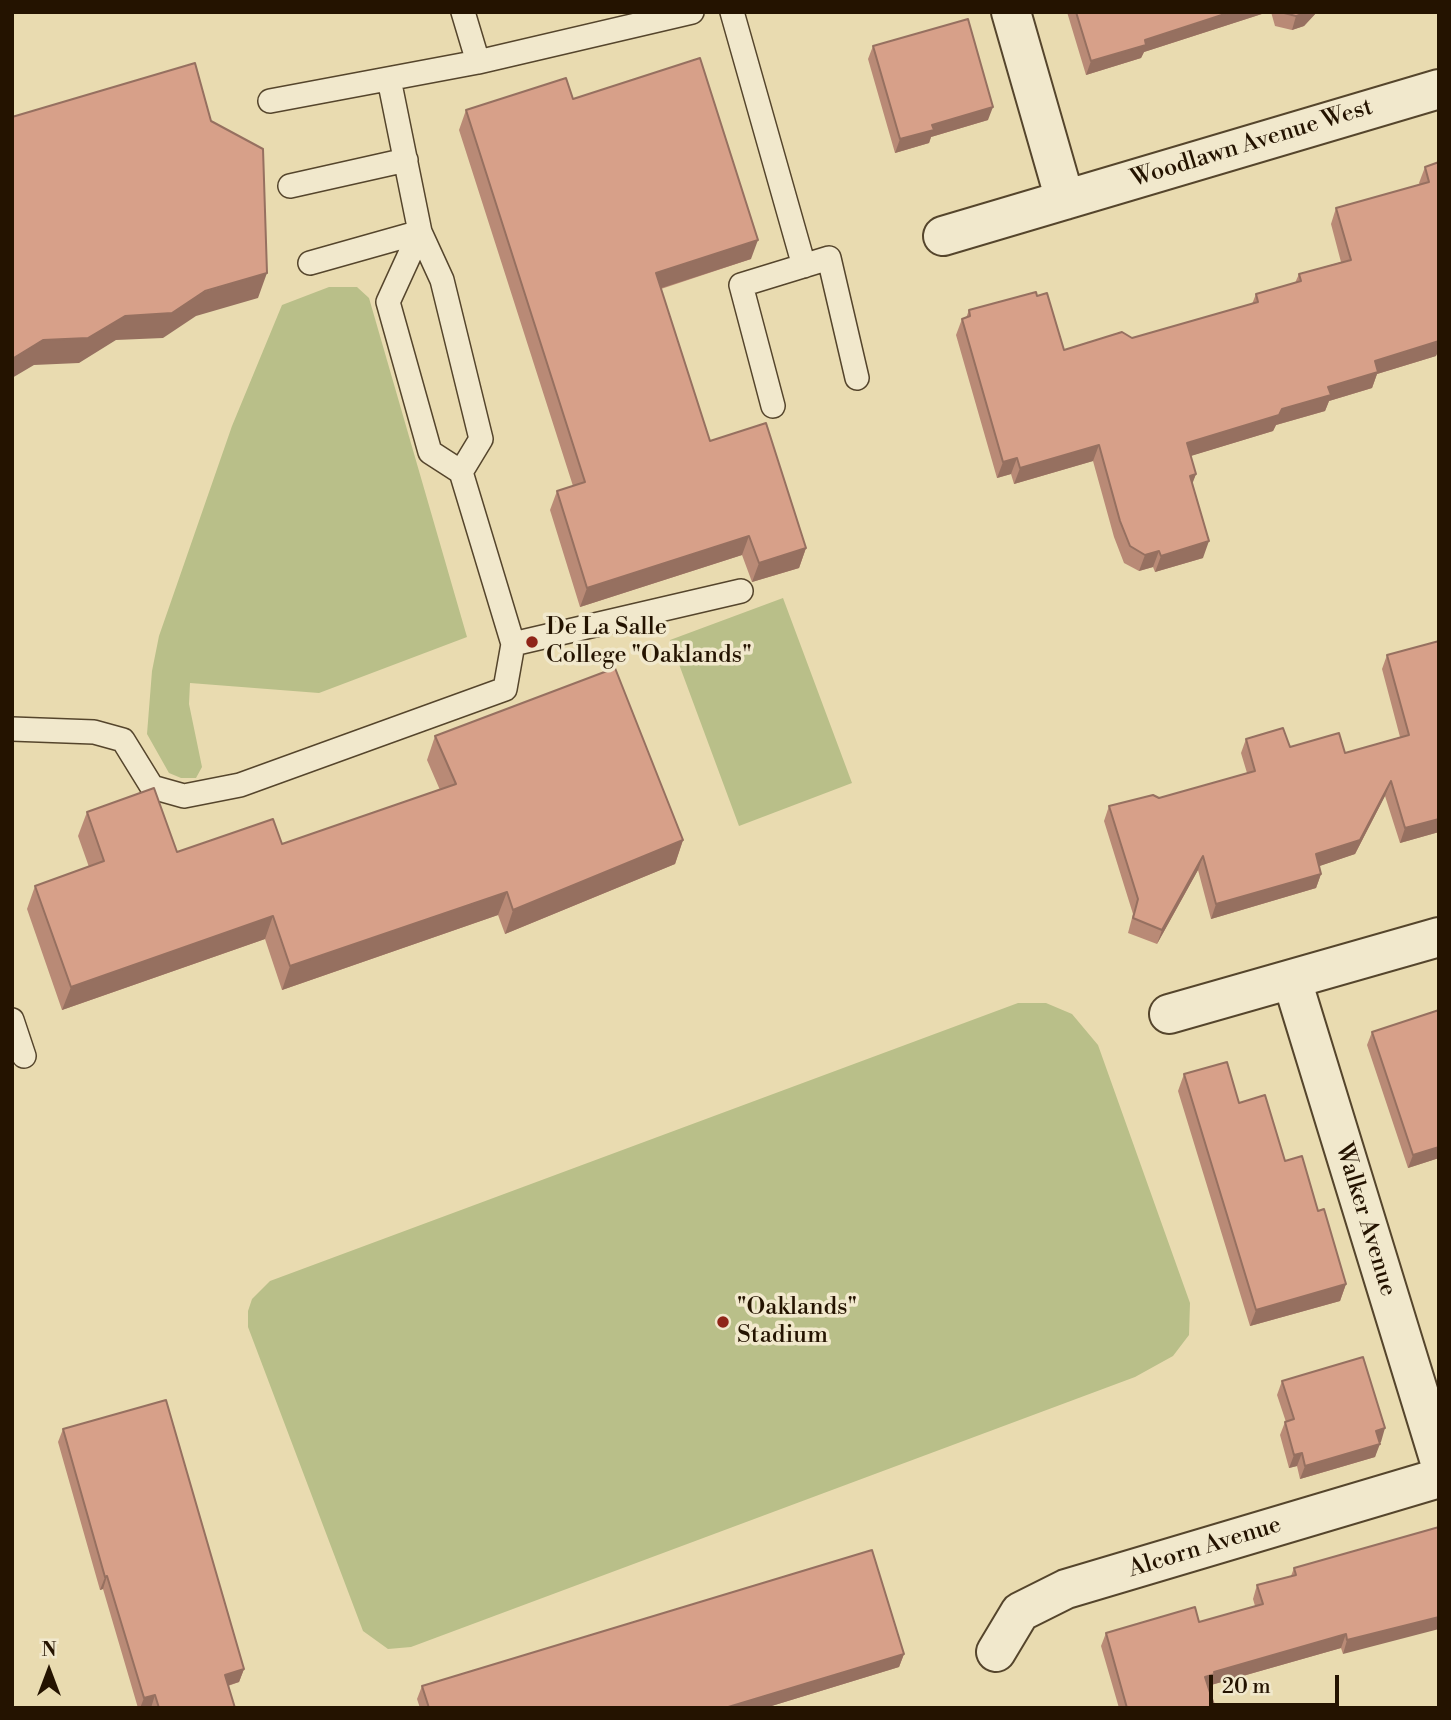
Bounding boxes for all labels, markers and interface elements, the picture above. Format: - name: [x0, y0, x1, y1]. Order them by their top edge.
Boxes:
- street label: Woodlawn Avenue West: [1128, 94, 1376, 194]
- place label: De La Salle College "Oaklands": [546, 614, 752, 670]
- marker: De La Salle College "Oaklands": [524, 634, 540, 650]
- street label: Walker Avenue: [1328, 1140, 1402, 1300]
- place label: "Oaklands" Stadium: [737, 1294, 857, 1350]
- marker: "Oaklands" Stadium: [715, 1314, 731, 1330]
- street label: Alcorn Avenue: [1125, 1511, 1285, 1585]
- north arrow: [14, 1636, 84, 1706]
- text: N: [41, 1638, 57, 1662]
- scale bar: [1213, 1660, 1342, 1704]
- text: 20 m: [1222, 1674, 1271, 1700]

